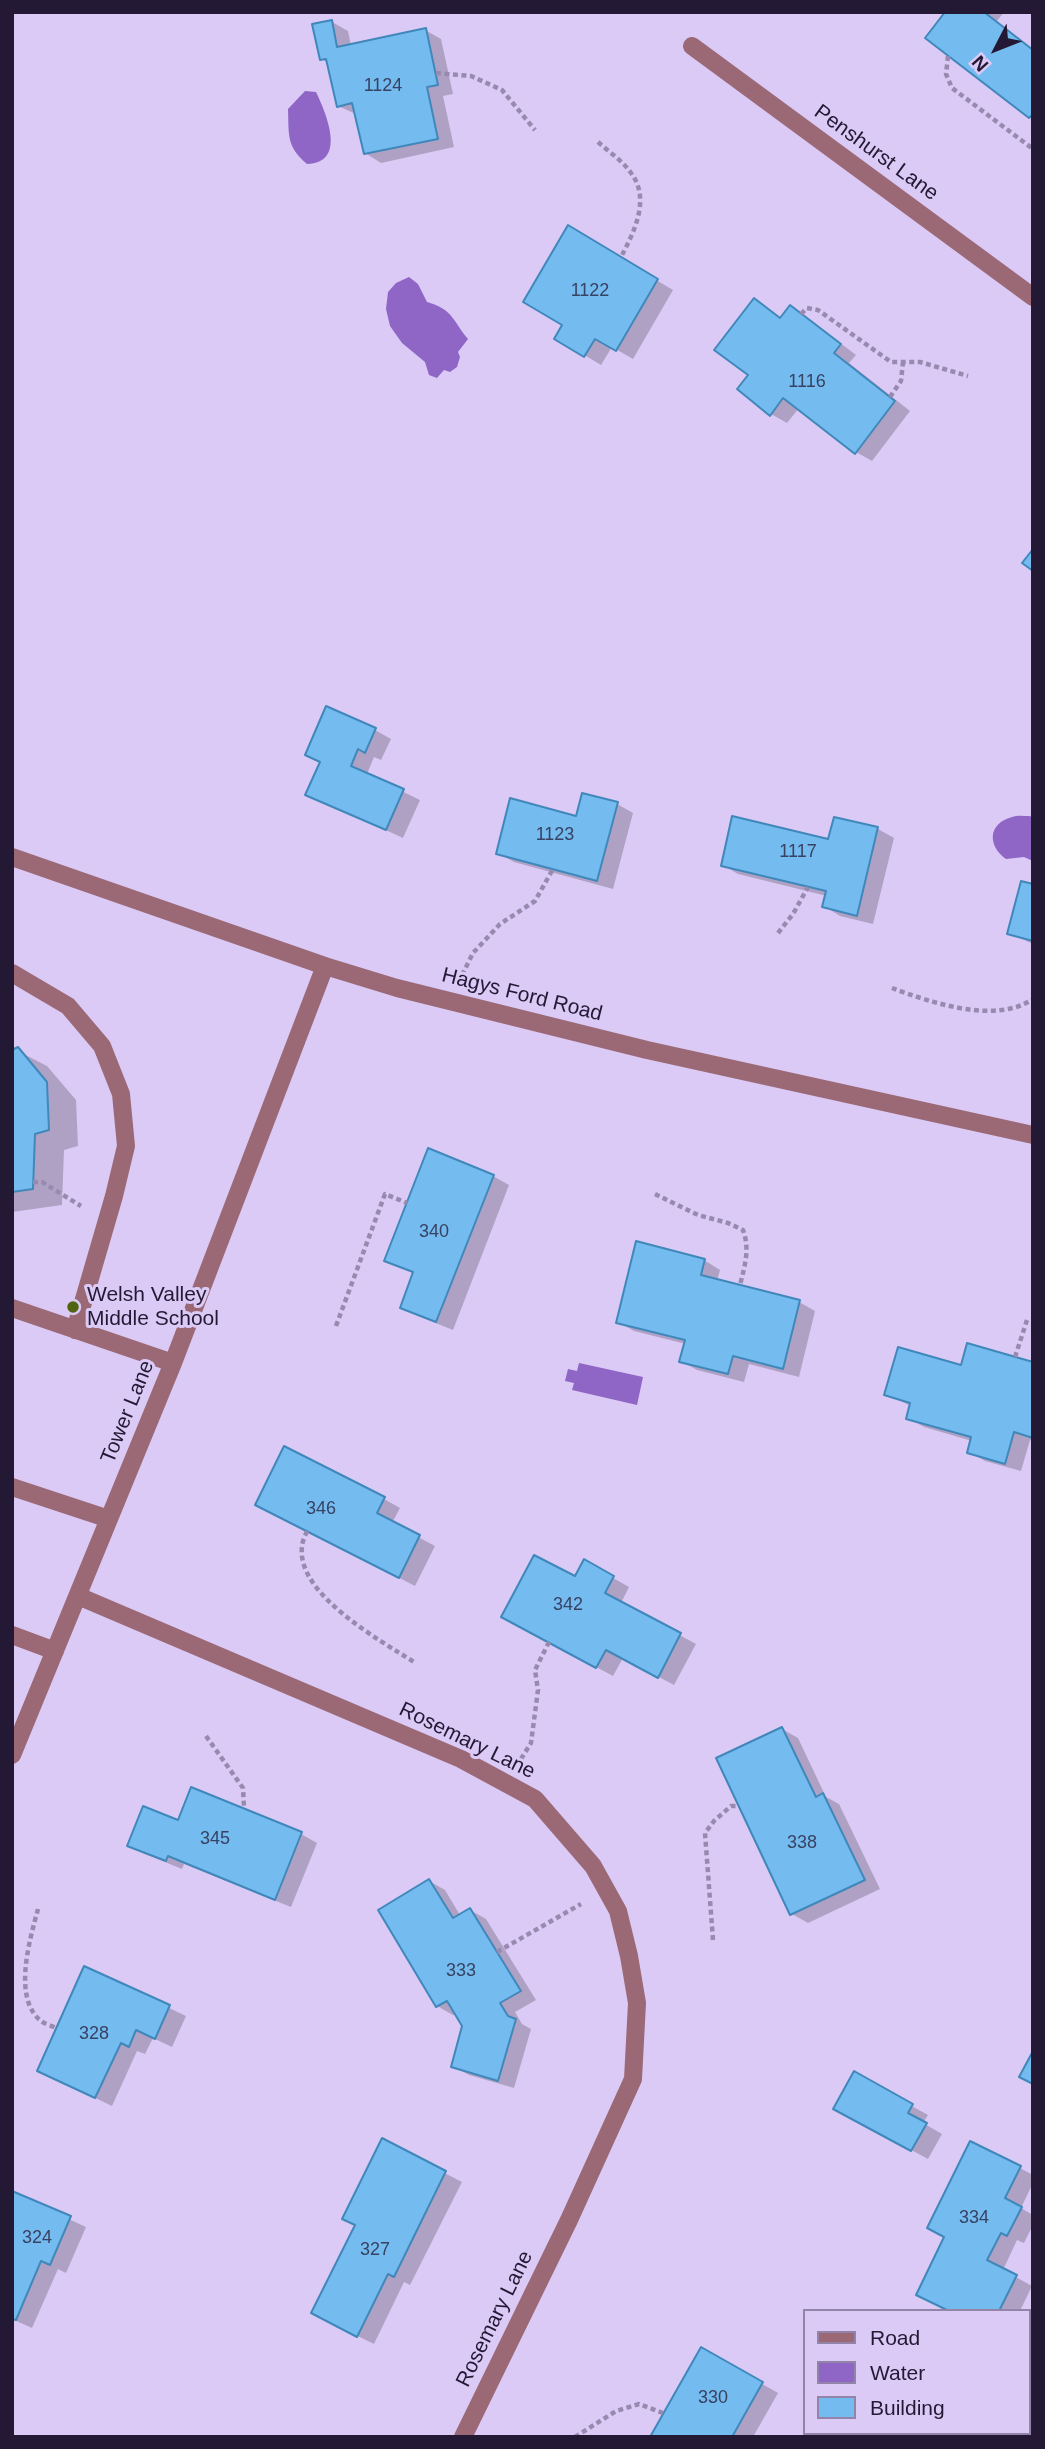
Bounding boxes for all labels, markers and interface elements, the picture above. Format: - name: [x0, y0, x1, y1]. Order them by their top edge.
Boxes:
- north arrow: [961, 14, 1031, 84]
- text: N: [968, 51, 992, 76]
- house number: 1124: [364, 75, 402, 97]
- street label: Penshurst Lane: [809, 100, 943, 206]
- house number: 1122: [571, 280, 609, 302]
- house number: 1116: [788, 371, 826, 393]
- house number: 1123: [536, 824, 574, 846]
- house number: 1117: [779, 841, 817, 863]
- street label: Hagys Ford Road: [439, 963, 605, 1027]
- house number: 340: [419, 1221, 449, 1243]
- place label: Welsh Valley Middle School: [87, 1282, 219, 1332]
- marker: Welsh Valley Middle School: [65, 1299, 81, 1315]
- street label: Tower Lane: [96, 1357, 160, 1467]
- house number: 346: [306, 1498, 336, 1520]
- house number: 342: [553, 1594, 583, 1616]
- street label: Rosemary Lane: [395, 1697, 539, 1785]
- house number: 345: [200, 1828, 230, 1850]
- house number: 338: [787, 1832, 817, 1854]
- house number: 333: [446, 1960, 476, 1982]
- house number: 328: [79, 2023, 109, 2045]
- house number: 334: [959, 2207, 989, 2229]
- house number: 324: [22, 2227, 52, 2249]
- house number: 327: [360, 2239, 390, 2261]
- street label: Rosemary Lane: [451, 2247, 539, 2391]
- legend: [804, 2309, 1031, 2435]
- text: Road: [870, 2326, 920, 2349]
- text: Water: [870, 2361, 925, 2384]
- house number: 330: [698, 2387, 728, 2409]
- text: Building: [870, 2396, 945, 2419]

